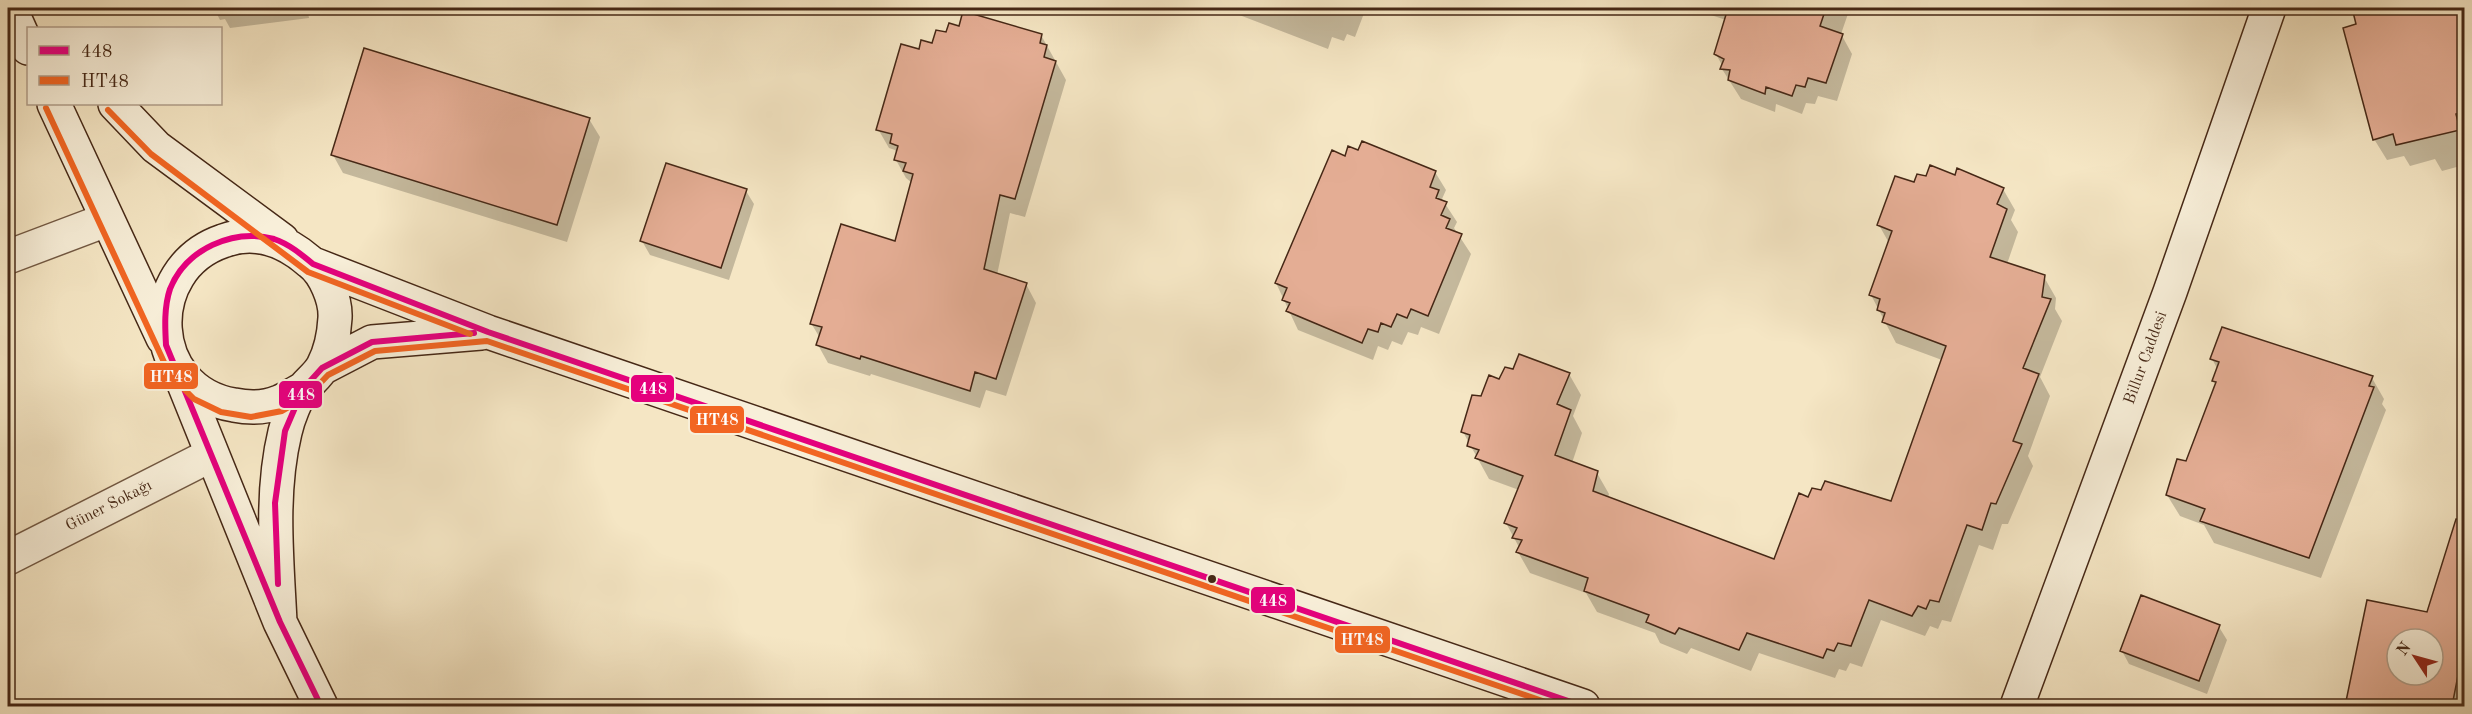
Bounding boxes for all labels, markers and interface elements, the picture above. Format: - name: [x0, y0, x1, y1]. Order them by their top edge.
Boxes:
- legend: [27, 27, 222, 105]
- text: 448: [81, 43, 112, 61]
- text: HT48: [81, 73, 129, 91]
- street label: Billur Caddesi: [2122, 309, 2170, 407]
- line badge: HT48: [143, 362, 199, 390]
- text: HT48: [149, 370, 193, 386]
- line badge: 448: [630, 374, 675, 403]
- line badge: 448: [278, 380, 323, 409]
- text: 448: [639, 382, 667, 398]
- text: 448: [287, 388, 315, 404]
- line badge: HT48: [689, 405, 745, 434]
- text: HT48: [695, 413, 739, 429]
- street label: Güner Sokağı: [63, 477, 155, 535]
- unlabelled marker: [1206, 573, 1218, 585]
- line badge: 448: [1250, 586, 1296, 614]
- text: 448: [1259, 594, 1287, 610]
- line badge: HT48: [1334, 625, 1391, 654]
- north arrow: [2385, 627, 2445, 687]
- text: HT48: [1340, 633, 1384, 649]
- text: N: [2394, 639, 2415, 659]

